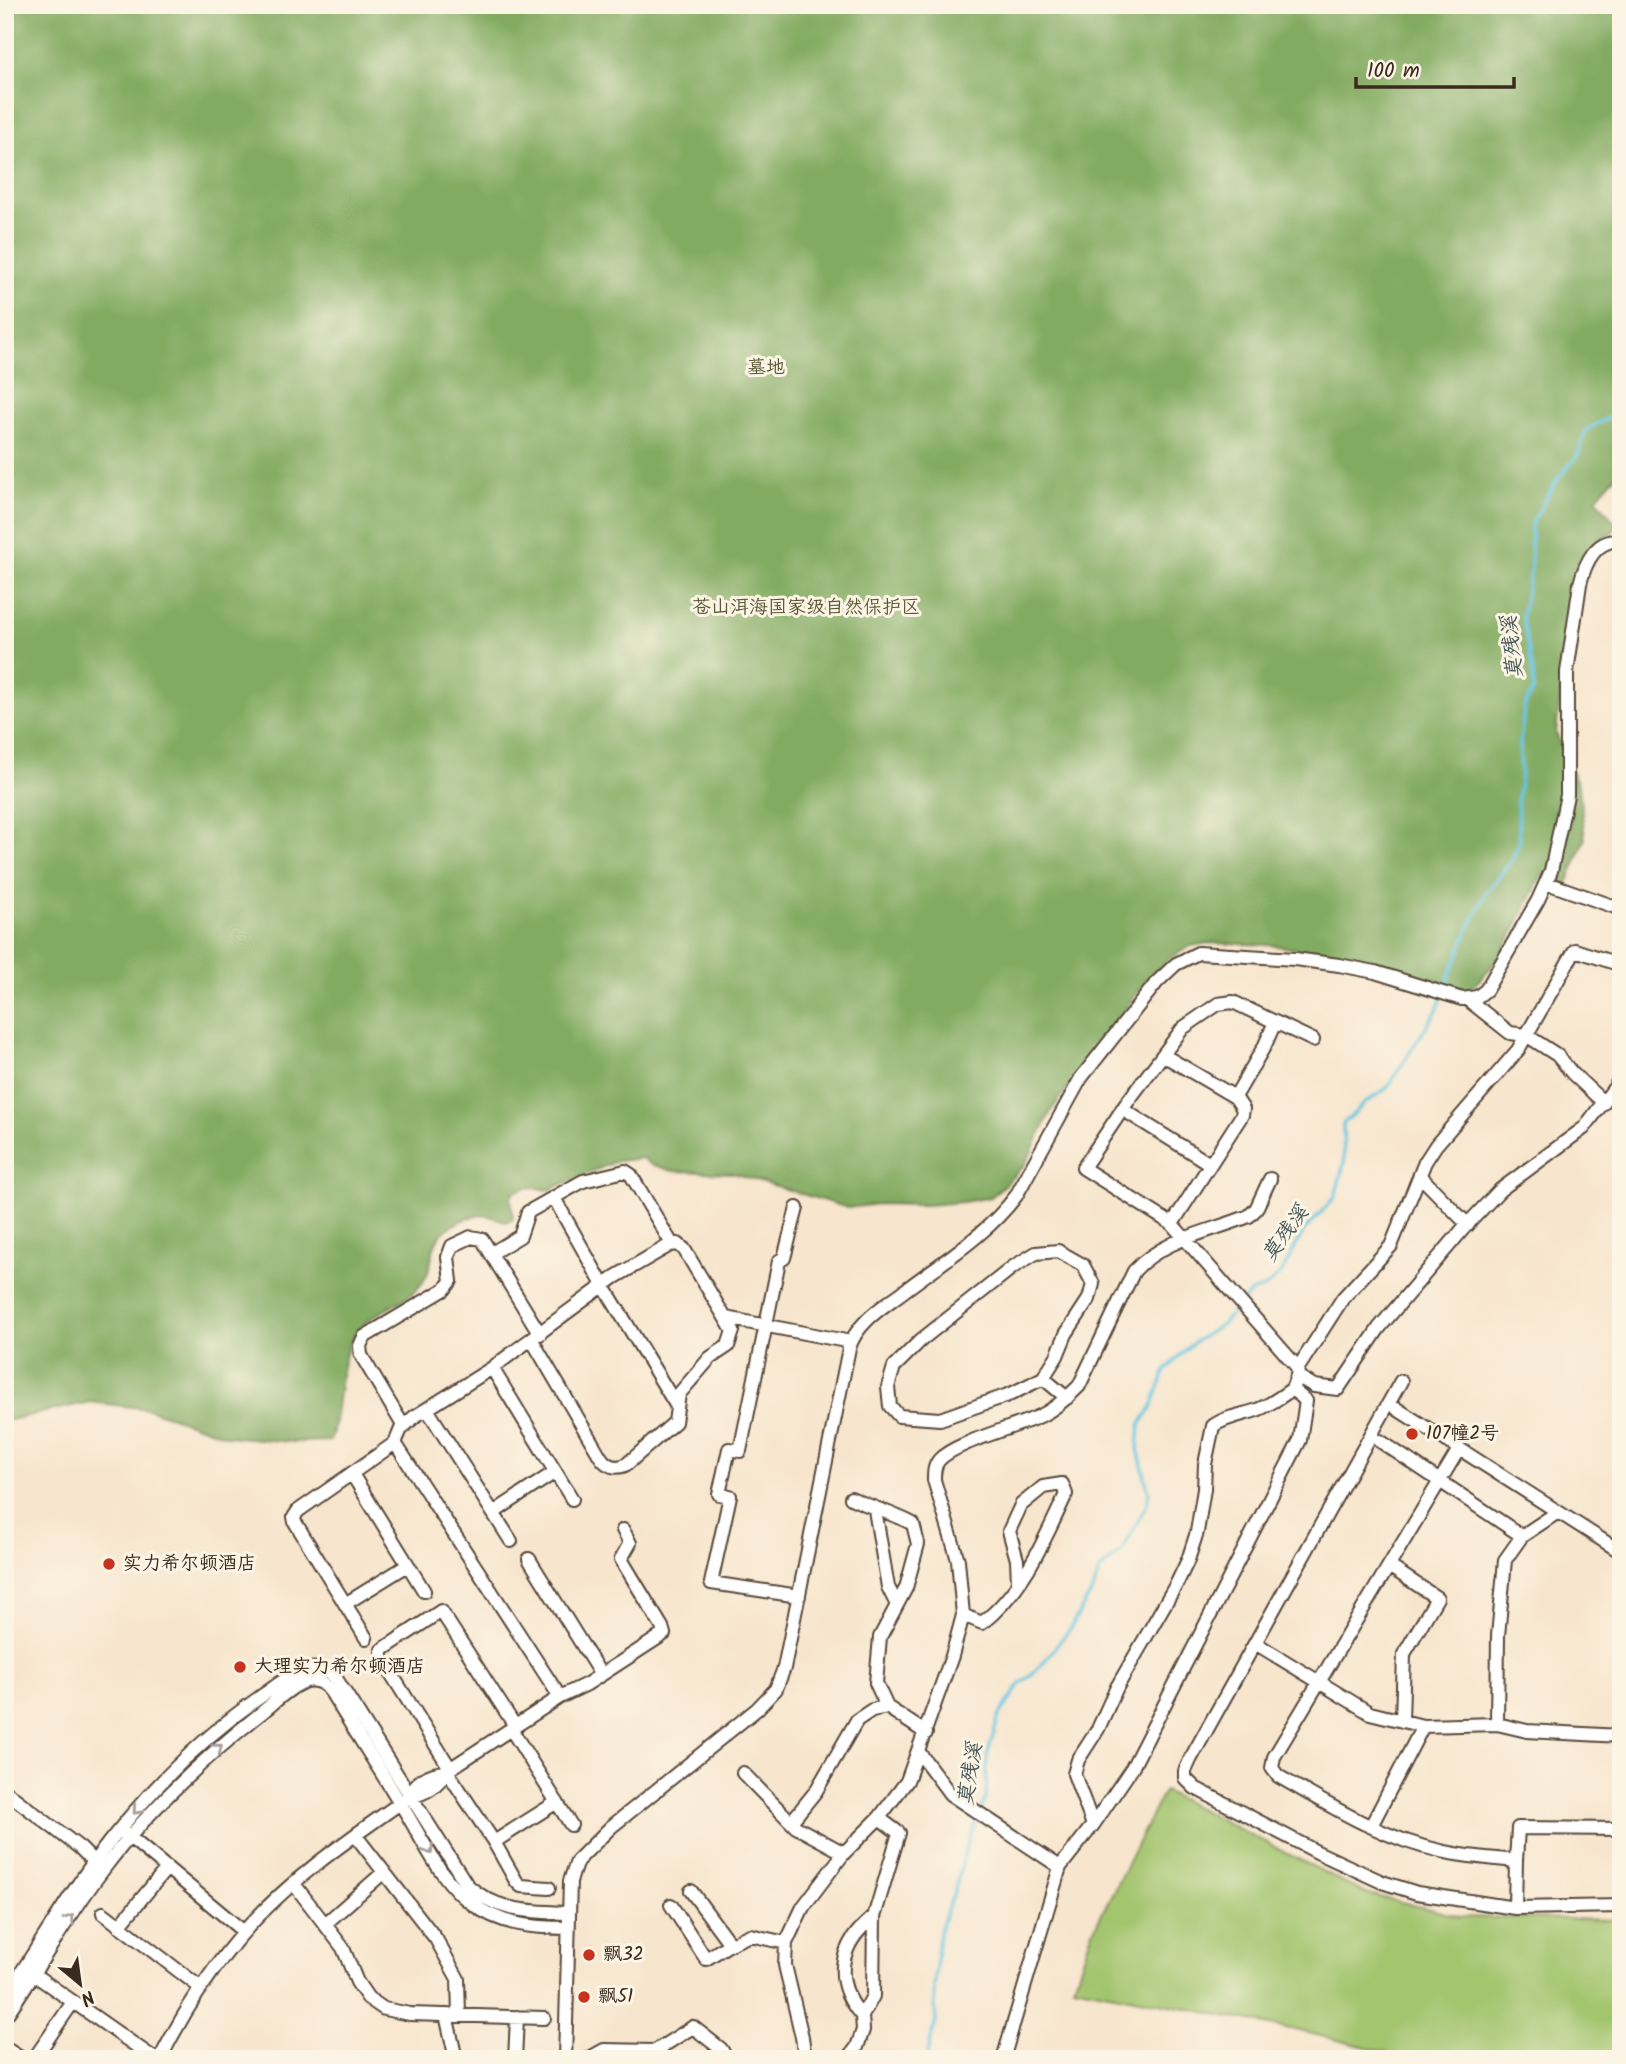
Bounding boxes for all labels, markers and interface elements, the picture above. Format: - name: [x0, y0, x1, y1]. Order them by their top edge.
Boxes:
- scale bar: [1356, 46, 1514, 90]
- text: 100 m: [1367, 55, 1420, 88]
- park label: 墓地: [747, 353, 785, 383]
- park label: 苍山洱海国家级自然保护区: [692, 593, 920, 623]
- water label: 莫残溪: [1493, 613, 1533, 680]
- water label: 莫残溪: [1254, 1198, 1318, 1269]
- place label: 107幢2号: [1426, 1419, 1499, 1449]
- marker: 107幢2号: [1404, 1426, 1420, 1442]
- place label: 实力希尔顿酒店: [123, 1549, 256, 1579]
- marker: 实力希尔顿酒店: [101, 1556, 117, 1572]
- place label: 大理实力希尔顿酒店: [254, 1652, 425, 1682]
- marker: 大理实力希尔顿酒店: [232, 1659, 248, 1675]
- water label: 莫残溪: [950, 1739, 992, 1808]
- one-way arrow: [210, 1743, 223, 1756]
- one-way arrow: [133, 1802, 145, 1815]
- one-way arrow: [421, 1842, 434, 1855]
- one-way arrow: [62, 1914, 75, 1927]
- place label: 飘32: [603, 1940, 644, 1970]
- marker: 飘32: [581, 1947, 597, 1963]
- north arrow: [46, 1948, 116, 2018]
- text: N: [75, 1981, 100, 2013]
- place label: 飘51: [598, 1982, 633, 2012]
- marker: 飘51: [576, 1989, 592, 2005]

